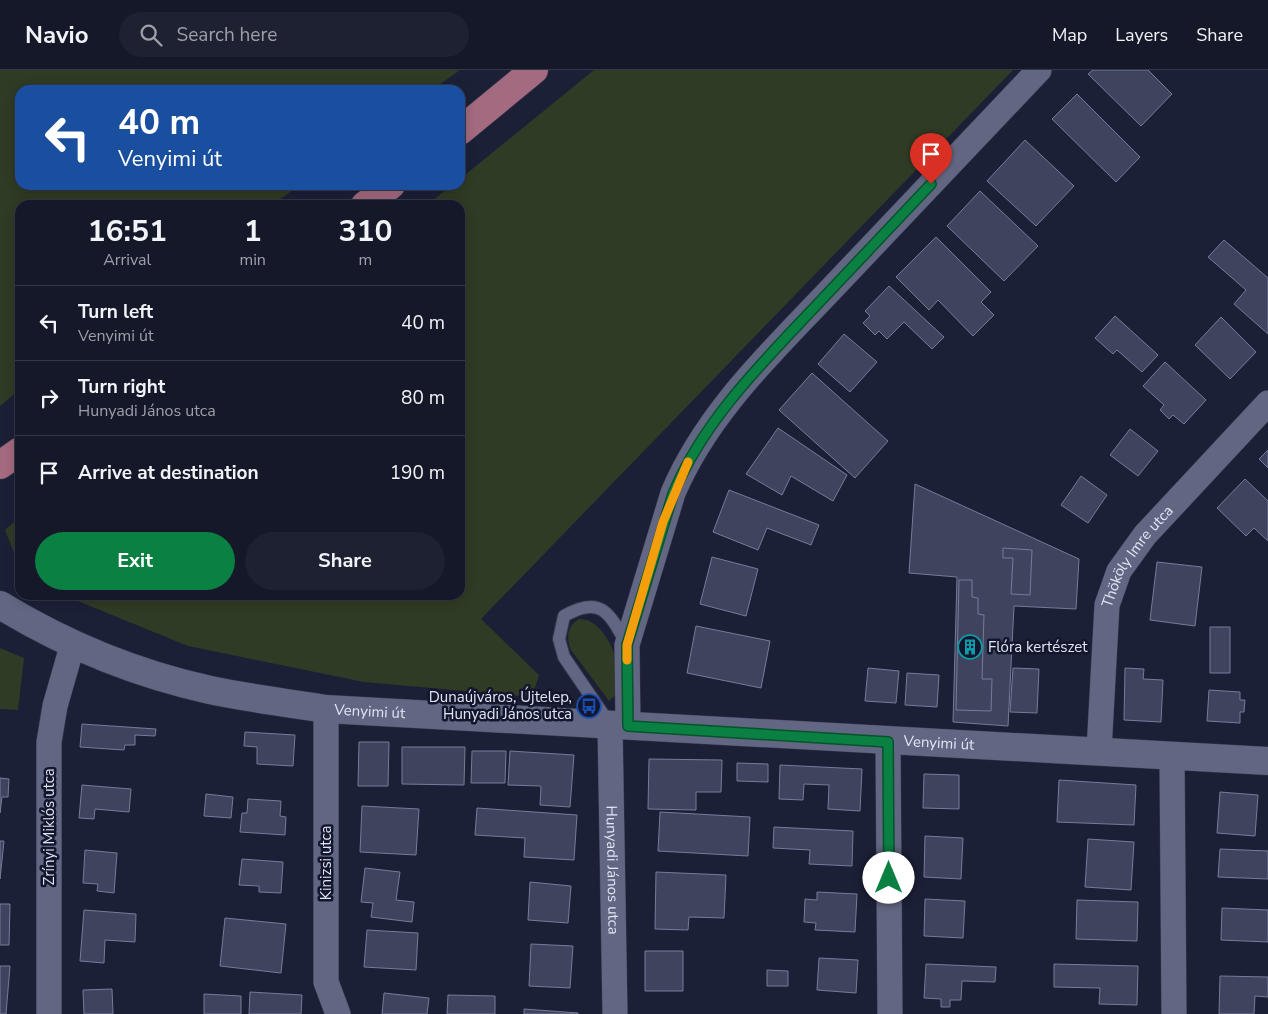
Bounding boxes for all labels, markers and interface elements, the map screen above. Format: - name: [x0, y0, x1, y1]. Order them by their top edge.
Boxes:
- search box: [119, 12, 469, 57]
- text: Navio: [25, 19, 89, 51]
- icon: search: [137, 21, 165, 49]
- text: Search here: [177, 22, 277, 48]
- text: Map: [1052, 23, 1087, 47]
- text: Layers: [1115, 23, 1168, 47]
- text: Share: [1196, 23, 1243, 47]
- text: 40 m: [118, 99, 200, 146]
- icon: left: [35, 105, 100, 170]
- pin: [910, 133, 952, 184]
- icon: arrive: [917, 140, 945, 168]
- text: Venyimi út: [118, 144, 222, 174]
- text: 16:51: [88, 211, 167, 252]
- text: 1: [244, 211, 262, 252]
- text: 310: [338, 211, 392, 252]
- text: Arrival: [103, 249, 151, 271]
- text: min: [239, 249, 266, 271]
- text: m: [359, 249, 372, 271]
- text: Turn left: [78, 299, 153, 325]
- icon: left: [35, 309, 63, 337]
- text: 40 m: [401, 310, 445, 336]
- text: Venyimi út: [78, 325, 154, 347]
- text: Turn right: [78, 374, 165, 400]
- icon: right: [35, 384, 63, 412]
- text: 80 m: [401, 385, 445, 411]
- text: Hunyadi János utca: [78, 400, 216, 422]
- icon: arrive: [35, 459, 63, 487]
- text: Arrive at destination: [78, 460, 259, 486]
- text: 190 m: [390, 460, 445, 486]
- street label: Thököly Imre utca: [1097, 501, 1178, 610]
- button: Exit: [35, 532, 235, 590]
- button: Share: [245, 532, 445, 590]
- building icon: Flóra kertészet: [957, 634, 983, 660]
- place label: Flóra kertészet: [988, 637, 1088, 657]
- place label: Dunaújváros, Újtelep, Hunyadi János utca: [429, 686, 572, 724]
- bus stop icon: Dunaújváros, Újtelep, Hunyadi János utca: [576, 693, 602, 719]
- street label: Venyimi út: [333, 699, 407, 723]
- street label: Venyimi út: [902, 731, 976, 755]
- street label: Zrínyi Miklós utca: [39, 768, 59, 886]
- street label: Hunyadi János utca: [601, 805, 624, 935]
- street label: Kinizsi utca: [316, 826, 336, 900]
- position arrow: [862, 851, 914, 903]

